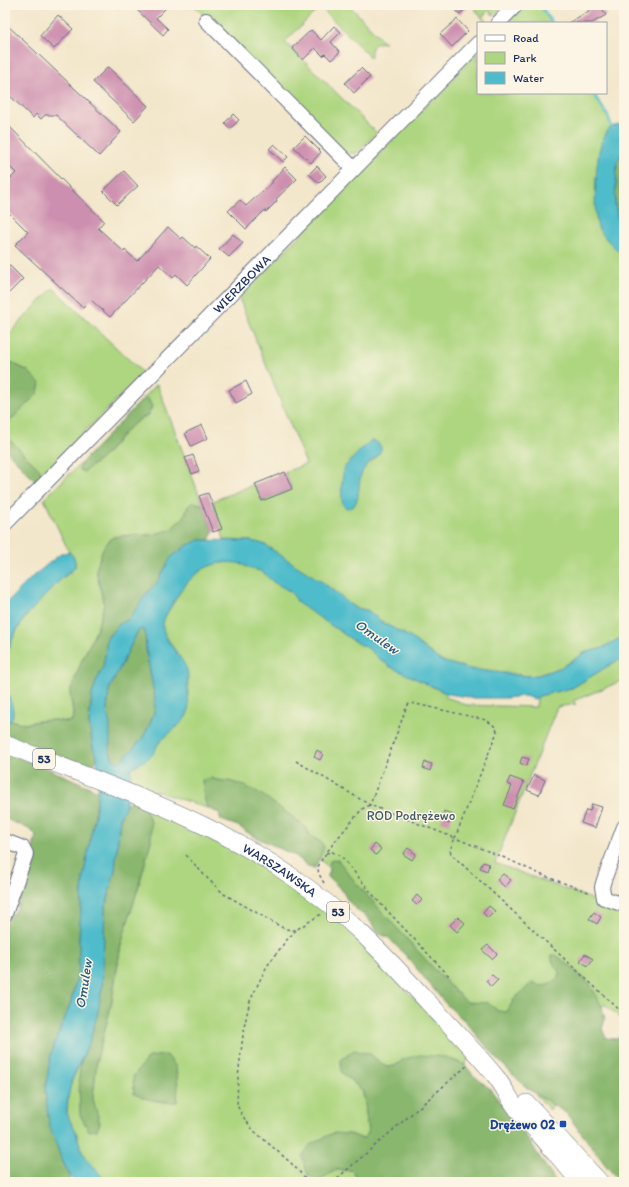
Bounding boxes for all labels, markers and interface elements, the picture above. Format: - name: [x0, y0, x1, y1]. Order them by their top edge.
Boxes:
- legend: [477, 22, 607, 94]
- text: Road: [513, 31, 539, 45]
- text: Park: [513, 51, 537, 65]
- text: Water: [513, 71, 544, 85]
- street label: WIERZBOWA: [209, 251, 274, 316]
- water label: Omulew: [352, 616, 403, 659]
- road number: 53: [33, 749, 55, 769]
- park label: ROD Podrężewo: [367, 808, 456, 823]
- street label: WARSZAWSKA: [240, 840, 320, 900]
- road number: 53: [327, 902, 349, 922]
- water label: Omulew: [72, 957, 97, 1010]
- place label: Drężewo 02: [490, 1117, 555, 1133]
- marker: Drężewo 02: [558, 1119, 568, 1129]

